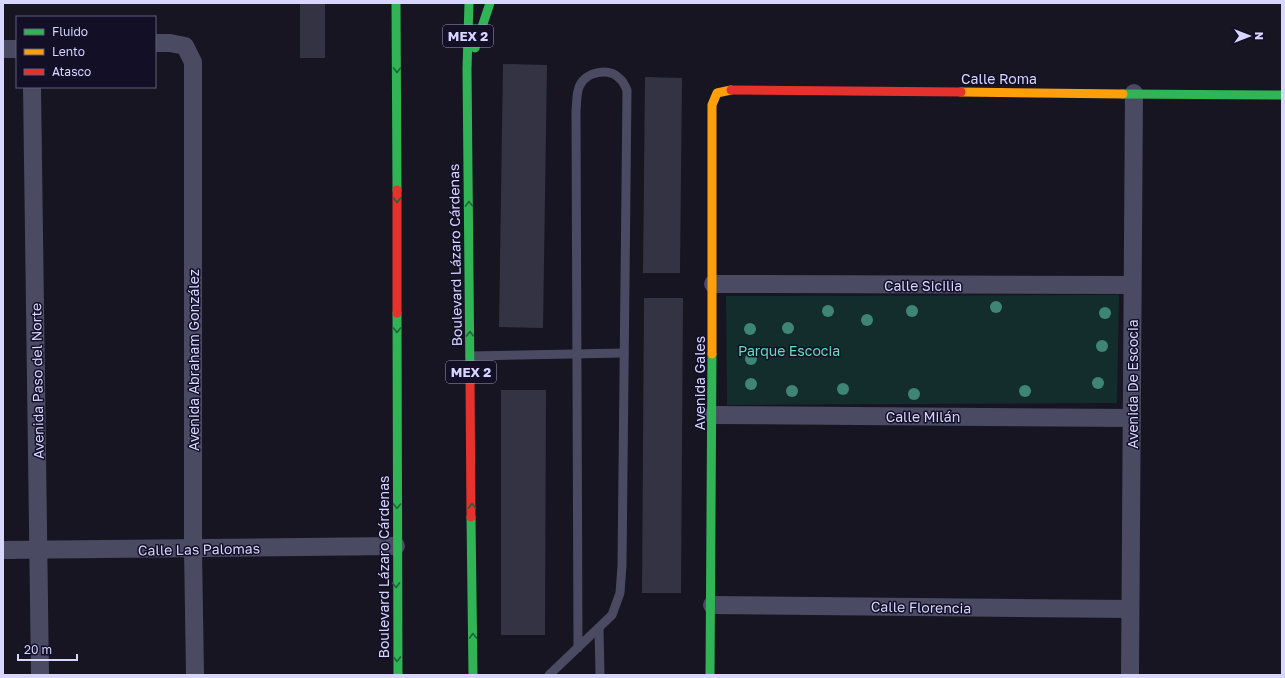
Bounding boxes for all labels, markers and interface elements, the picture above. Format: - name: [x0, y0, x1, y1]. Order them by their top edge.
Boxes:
- legend: [16, 16, 156, 88]
- north arrow: [1229, 16, 1269, 56]
- text: Fluido: [52, 24, 88, 39]
- road number: MEX 2: [443, 25, 493, 47]
- text: N: [1253, 32, 1266, 40]
- text: Lento: [52, 44, 85, 59]
- text: Atasco: [52, 64, 91, 79]
- one-way arrow: [393, 67, 401, 73]
- street label: Calle Roma: [961, 70, 1037, 87]
- street label: Boulevard Lázaro Cárdenas: [445, 163, 465, 347]
- one-way arrow: [393, 197, 401, 203]
- one-way arrow: [465, 201, 473, 207]
- street label: Avenida Abraham González: [185, 269, 202, 451]
- street label: Calle Sicilia: [884, 277, 962, 294]
- street label: Avenida Paso del Norte: [27, 303, 47, 459]
- street label: Avenida De Escocia: [1124, 319, 1141, 449]
- one-way arrow: [393, 327, 401, 333]
- one-way arrow: [466, 331, 474, 337]
- street label: Avenida Gales: [691, 336, 708, 430]
- park label: Parque Escocia: [738, 342, 840, 359]
- road number: MEX 2: [446, 361, 496, 383]
- street label: Calle Milán: [886, 408, 960, 425]
- street label: Boulevard Lázaro Cárdenas: [375, 476, 392, 658]
- one-way arrow: [392, 503, 401, 509]
- one-way arrow: [468, 503, 476, 509]
- street label: Calle Las Palomas: [138, 539, 260, 559]
- one-way arrow: [392, 582, 400, 588]
- street label: Calle Florencia: [871, 598, 971, 616]
- one-way arrow: [469, 633, 477, 639]
- scale bar: [18, 636, 77, 662]
- text: 20 m: [24, 642, 52, 657]
- one-way arrow: [393, 656, 401, 662]

